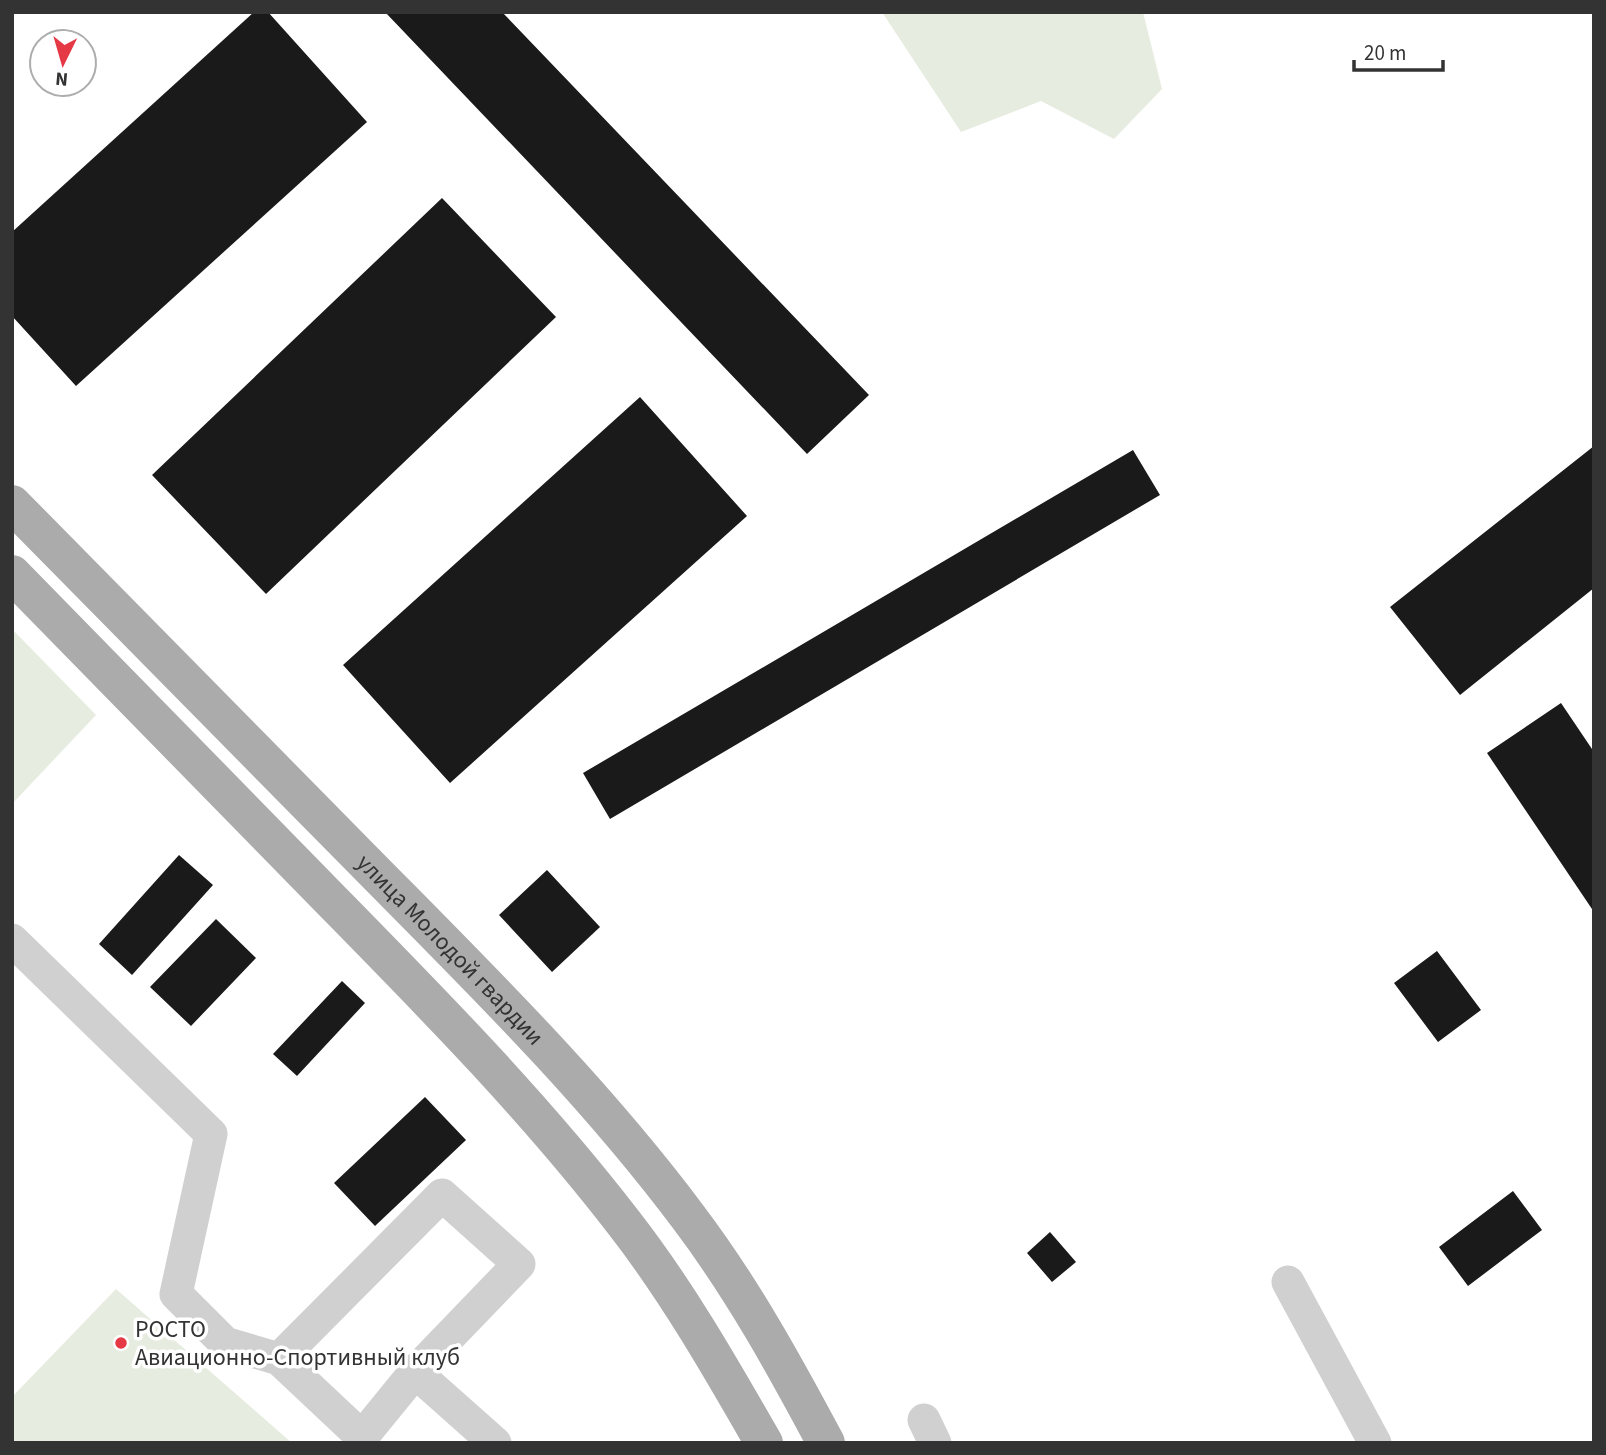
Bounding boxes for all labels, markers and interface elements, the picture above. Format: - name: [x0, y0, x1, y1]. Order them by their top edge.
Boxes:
- north arrow: [28, 28, 98, 98]
- scale bar: [1354, 28, 1443, 72]
- text: 20 m: [1364, 38, 1406, 68]
- text: N: [54, 64, 69, 92]
- street label: улица Молодой гвардии: [348, 846, 552, 1054]
- place label: РОСТО Авиационно-Спортивный клуб: [135, 1312, 460, 1375]
- marker: РОСТО Авиационно-Спортивный клуб: [113, 1335, 129, 1351]

